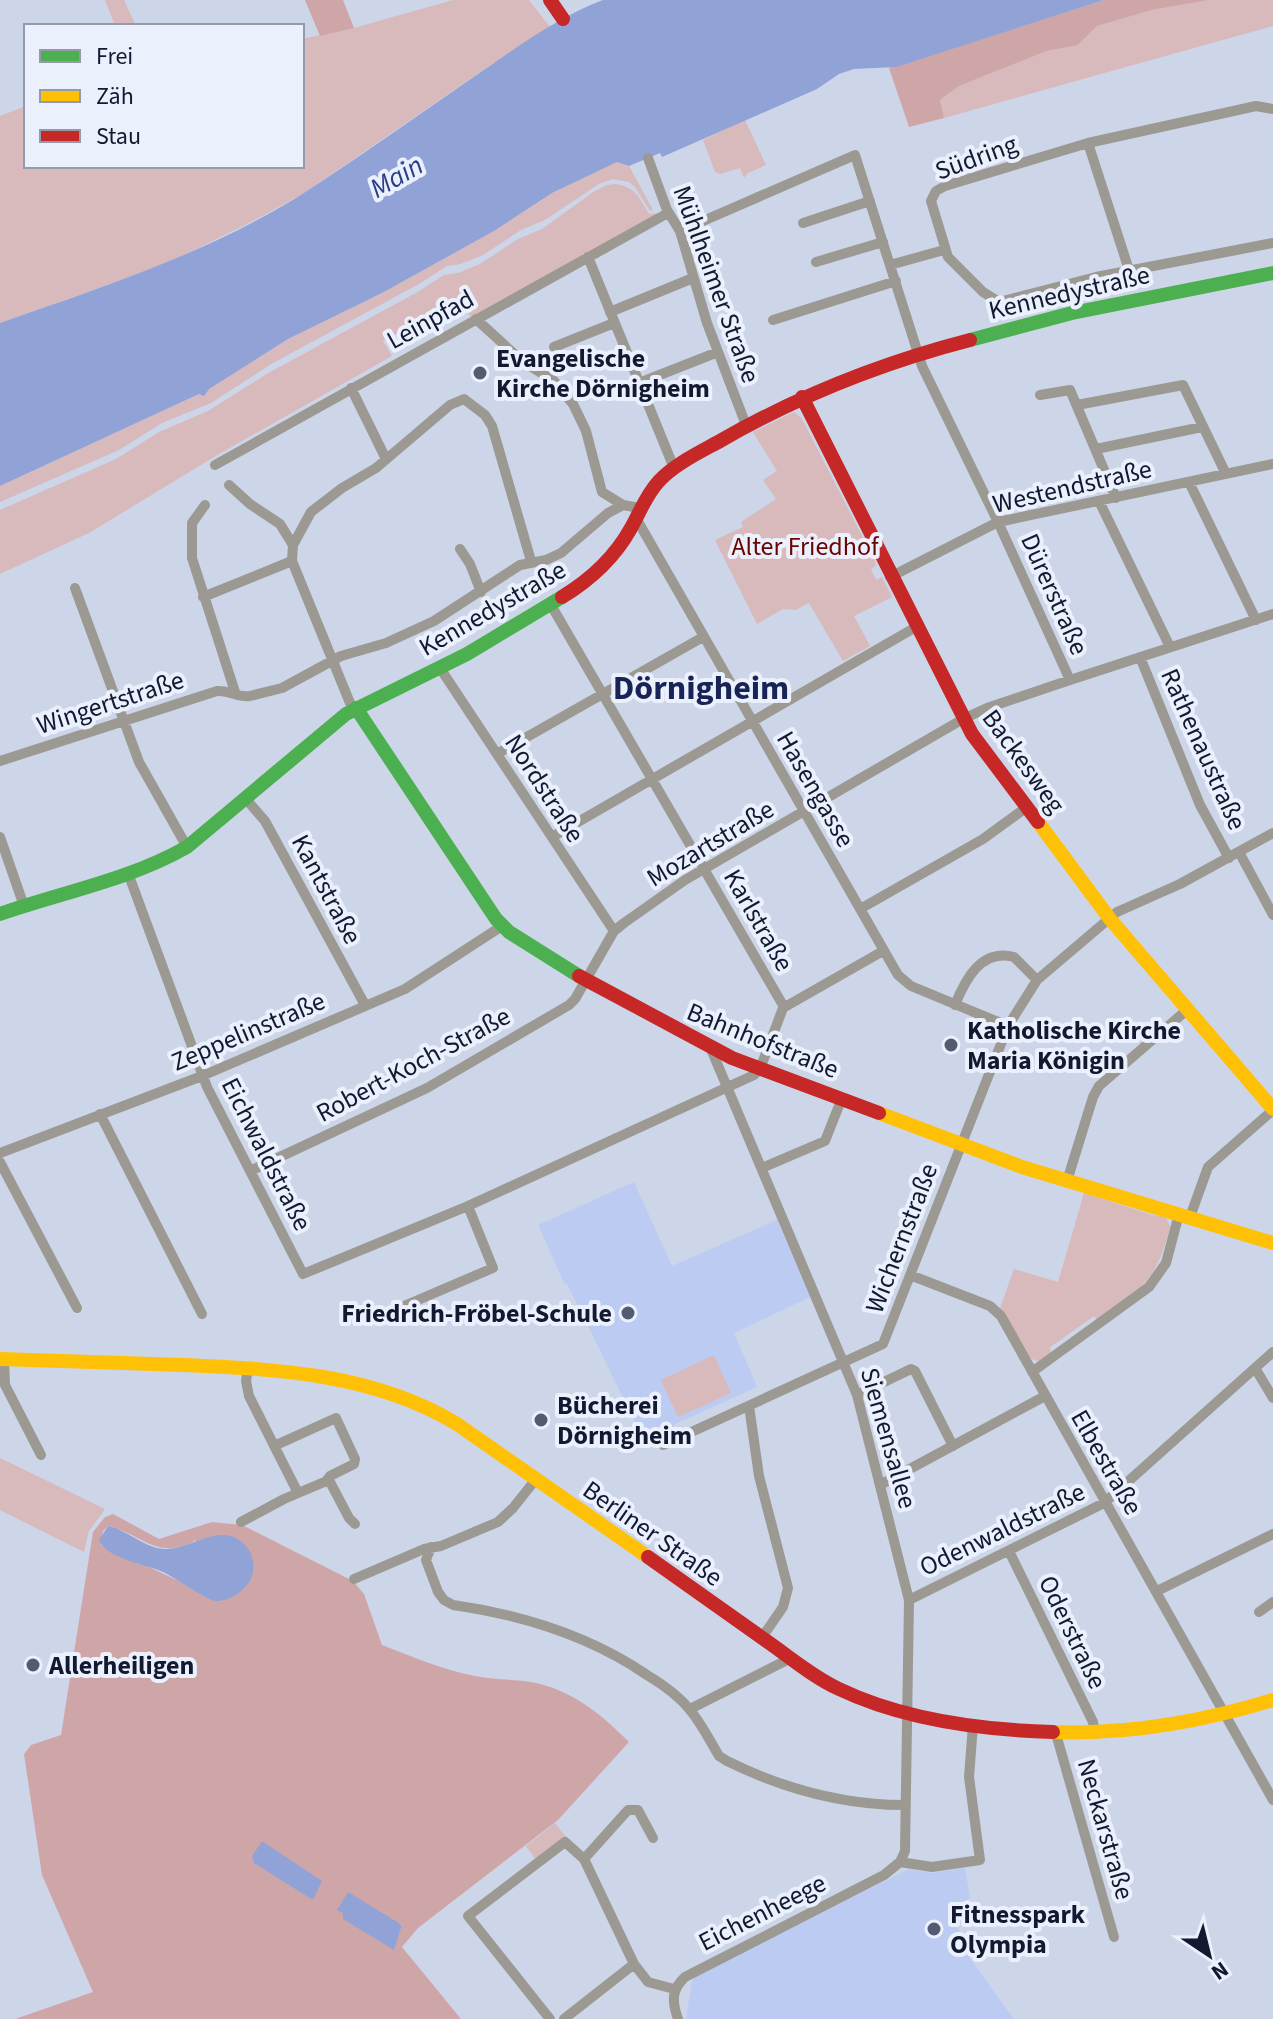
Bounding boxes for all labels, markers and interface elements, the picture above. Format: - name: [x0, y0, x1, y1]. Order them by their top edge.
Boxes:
- legend: [24, 24, 304, 168]
- text: Frei: [96, 39, 133, 74]
- text: Zäh: [96, 79, 134, 114]
- text: Stau: [96, 119, 141, 154]
- street label: Südring: [930, 126, 1023, 189]
- water label: Main: [362, 146, 431, 208]
- street label: Mühlheimer Straße: [664, 180, 769, 388]
- street label: Kennedystraße: [985, 256, 1153, 329]
- street label: Leinpfad: [380, 280, 481, 359]
- place label: Evangelische Kirche Dörnigheim: [496, 340, 710, 407]
- marker: Evangelische Kirche Dörnigheim: [471, 364, 489, 382]
- street label: Westendstraße: [989, 450, 1155, 523]
- park label: Alter Friedhof: [731, 528, 880, 565]
- street label: Dürerstraße: [1011, 528, 1098, 661]
- street label: Kennedystraße: [412, 551, 573, 666]
- street label: Wingertstraße: [32, 661, 189, 744]
- street label: Rathenaustraße: [1151, 663, 1256, 836]
- district label: Dörnigheim: [613, 664, 789, 713]
- street label: Backesweg: [973, 702, 1074, 821]
- street label: Hasengasse: [767, 724, 864, 854]
- street label: Nordstraße: [496, 727, 593, 850]
- street label: Mozartstraße: [640, 791, 781, 896]
- street label: Kantstraße: [282, 828, 371, 951]
- street label: Karlstraße: [714, 862, 803, 978]
- street label: Zeppelinstraße: [166, 982, 331, 1081]
- street label: Bahnhofstraße: [681, 993, 844, 1088]
- street label: Robert-Koch-Straße: [310, 998, 517, 1131]
- place label: Katholische Kirche Maria Königin: [967, 1012, 1181, 1079]
- marker: Katholische Kirche Maria Königin: [942, 1036, 960, 1054]
- street label: Eichwaldstraße: [212, 1071, 321, 1237]
- street label: Wichernstraße: [856, 1158, 947, 1318]
- place label: Friedrich-Fröbel-Schule: [341, 1295, 612, 1332]
- marker: Friedrich-Fröbel-Schule: [619, 1304, 637, 1322]
- street label: Siemensallee: [851, 1363, 926, 1513]
- place label: Bücherei Dörnigheim: [557, 1387, 692, 1454]
- street label: Elbestraße: [1062, 1403, 1152, 1522]
- marker: Bücherei Dörnigheim: [532, 1411, 550, 1429]
- street label: Berliner Straße: [575, 1472, 730, 1595]
- street label: Odenwaldstraße: [913, 1473, 1091, 1586]
- street label: Oderstraße: [1029, 1569, 1116, 1695]
- place label: Allerheiligen: [48, 1647, 194, 1684]
- marker: Allerheiligen: [24, 1656, 42, 1674]
- street label: Neckarstraße: [1068, 1754, 1143, 1904]
- street label: Eichenheege: [692, 1865, 832, 1960]
- place label: Fitnesspark Olympia: [950, 1896, 1086, 1963]
- north arrow: [1169, 1915, 1249, 1995]
- marker: Fitnesspark Olympia: [925, 1920, 943, 1938]
- text: N: [1205, 1953, 1235, 1988]

